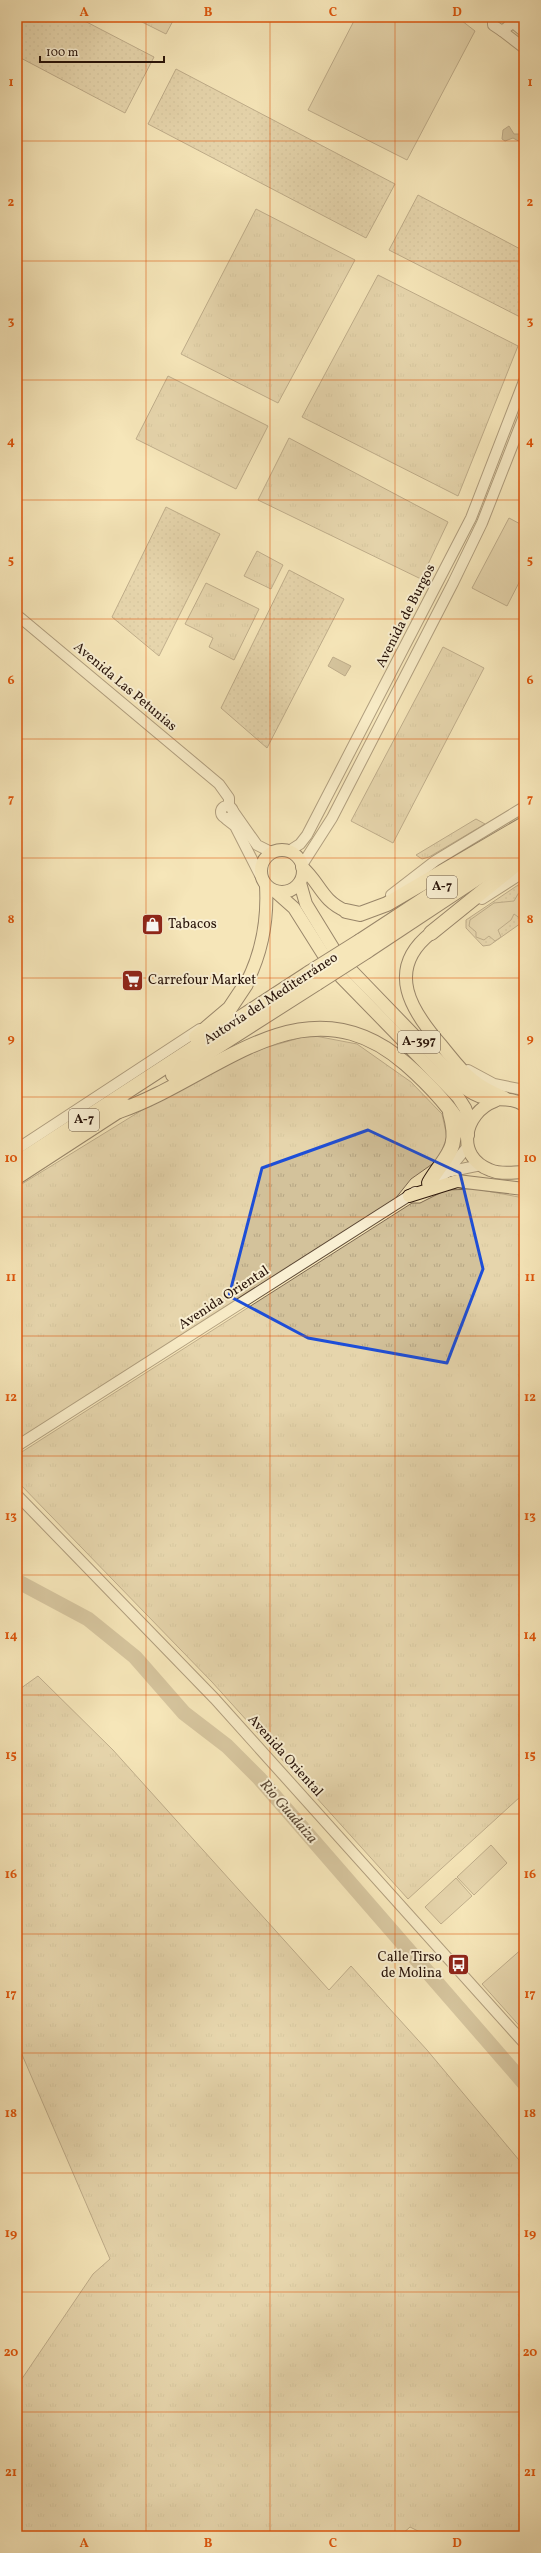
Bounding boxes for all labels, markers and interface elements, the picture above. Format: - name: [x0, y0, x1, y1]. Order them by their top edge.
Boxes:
- text: A: [79, 4, 89, 22]
- text: B: [204, 4, 213, 22]
- text: C: [329, 4, 337, 22]
- text: D: [452, 4, 462, 22]
- scale bar: [40, 38, 164, 64]
- text: 100 m: [46, 45, 79, 61]
- text: 1: [8, 74, 14, 92]
- text: 1: [527, 74, 533, 92]
- text: 2: [8, 194, 15, 212]
- text: 2: [527, 194, 534, 212]
- text: 3: [8, 313, 15, 331]
- text: 3: [527, 313, 534, 331]
- text: 4: [7, 433, 15, 451]
- text: 4: [526, 433, 534, 451]
- text: 5: [8, 552, 14, 570]
- text: 5: [527, 552, 533, 570]
- street label: Avenida de Burgos: [372, 561, 440, 671]
- street label: Avenida Las Petunias: [69, 638, 181, 736]
- text: 6: [7, 672, 15, 690]
- text: 6: [526, 672, 534, 690]
- text: 7: [8, 791, 14, 809]
- text: 7: [527, 791, 533, 809]
- road number: A-7: [427, 876, 457, 898]
- text: 8: [7, 911, 15, 929]
- shop icon: Tabacos: [140, 911, 166, 937]
- text: 8: [526, 911, 534, 929]
- place label: Tabacos: [168, 915, 217, 934]
- street label: Autovía del Mediterráneo: [200, 948, 342, 1050]
- supermarket icon: Carrefour Market: [120, 967, 146, 993]
- place label: Carrefour Market: [148, 971, 256, 990]
- text: 9: [7, 1030, 15, 1048]
- text: 9: [526, 1030, 534, 1048]
- road number: A-397: [398, 1031, 440, 1053]
- road number: A-7: [69, 1109, 99, 1131]
- text: 10: [4, 1150, 18, 1168]
- text: 10: [523, 1150, 537, 1168]
- street label: Avenida Oriental: [175, 1262, 273, 1334]
- text: 11: [6, 1269, 16, 1287]
- text: 11: [525, 1269, 535, 1287]
- text: 12: [5, 1389, 17, 1407]
- text: 12: [524, 1389, 536, 1407]
- text: 13: [5, 1508, 17, 1526]
- text: 13: [524, 1508, 536, 1526]
- text: 14: [4, 1627, 18, 1645]
- text: 14: [523, 1627, 537, 1645]
- street label: Avenida Oriental: [243, 1711, 327, 1801]
- text: 15: [5, 1747, 17, 1765]
- text: 15: [524, 1747, 536, 1765]
- water label: Rio Guadaiza: [254, 1775, 322, 1849]
- text: 16: [5, 1866, 17, 1884]
- text: 16: [524, 1866, 536, 1884]
- place label: Calle Tirso de Molina: [377, 1948, 442, 1983]
- bus stop icon: Calle Tirso de Molina: [445, 1952, 471, 1978]
- text: 17: [5, 1986, 17, 2004]
- text: 17: [524, 1986, 536, 2004]
- text: 18: [5, 2105, 17, 2123]
- text: 18: [524, 2105, 536, 2123]
- text: 19: [5, 2225, 17, 2243]
- text: 19: [524, 2225, 536, 2243]
- text: 20: [4, 2344, 18, 2362]
- text: 20: [523, 2344, 537, 2362]
- text: 21: [5, 2464, 17, 2482]
- text: 21: [524, 2464, 536, 2482]
- text: A: [79, 2535, 89, 2553]
- text: B: [204, 2535, 213, 2553]
- text: C: [329, 2535, 337, 2553]
- text: D: [452, 2535, 462, 2553]

